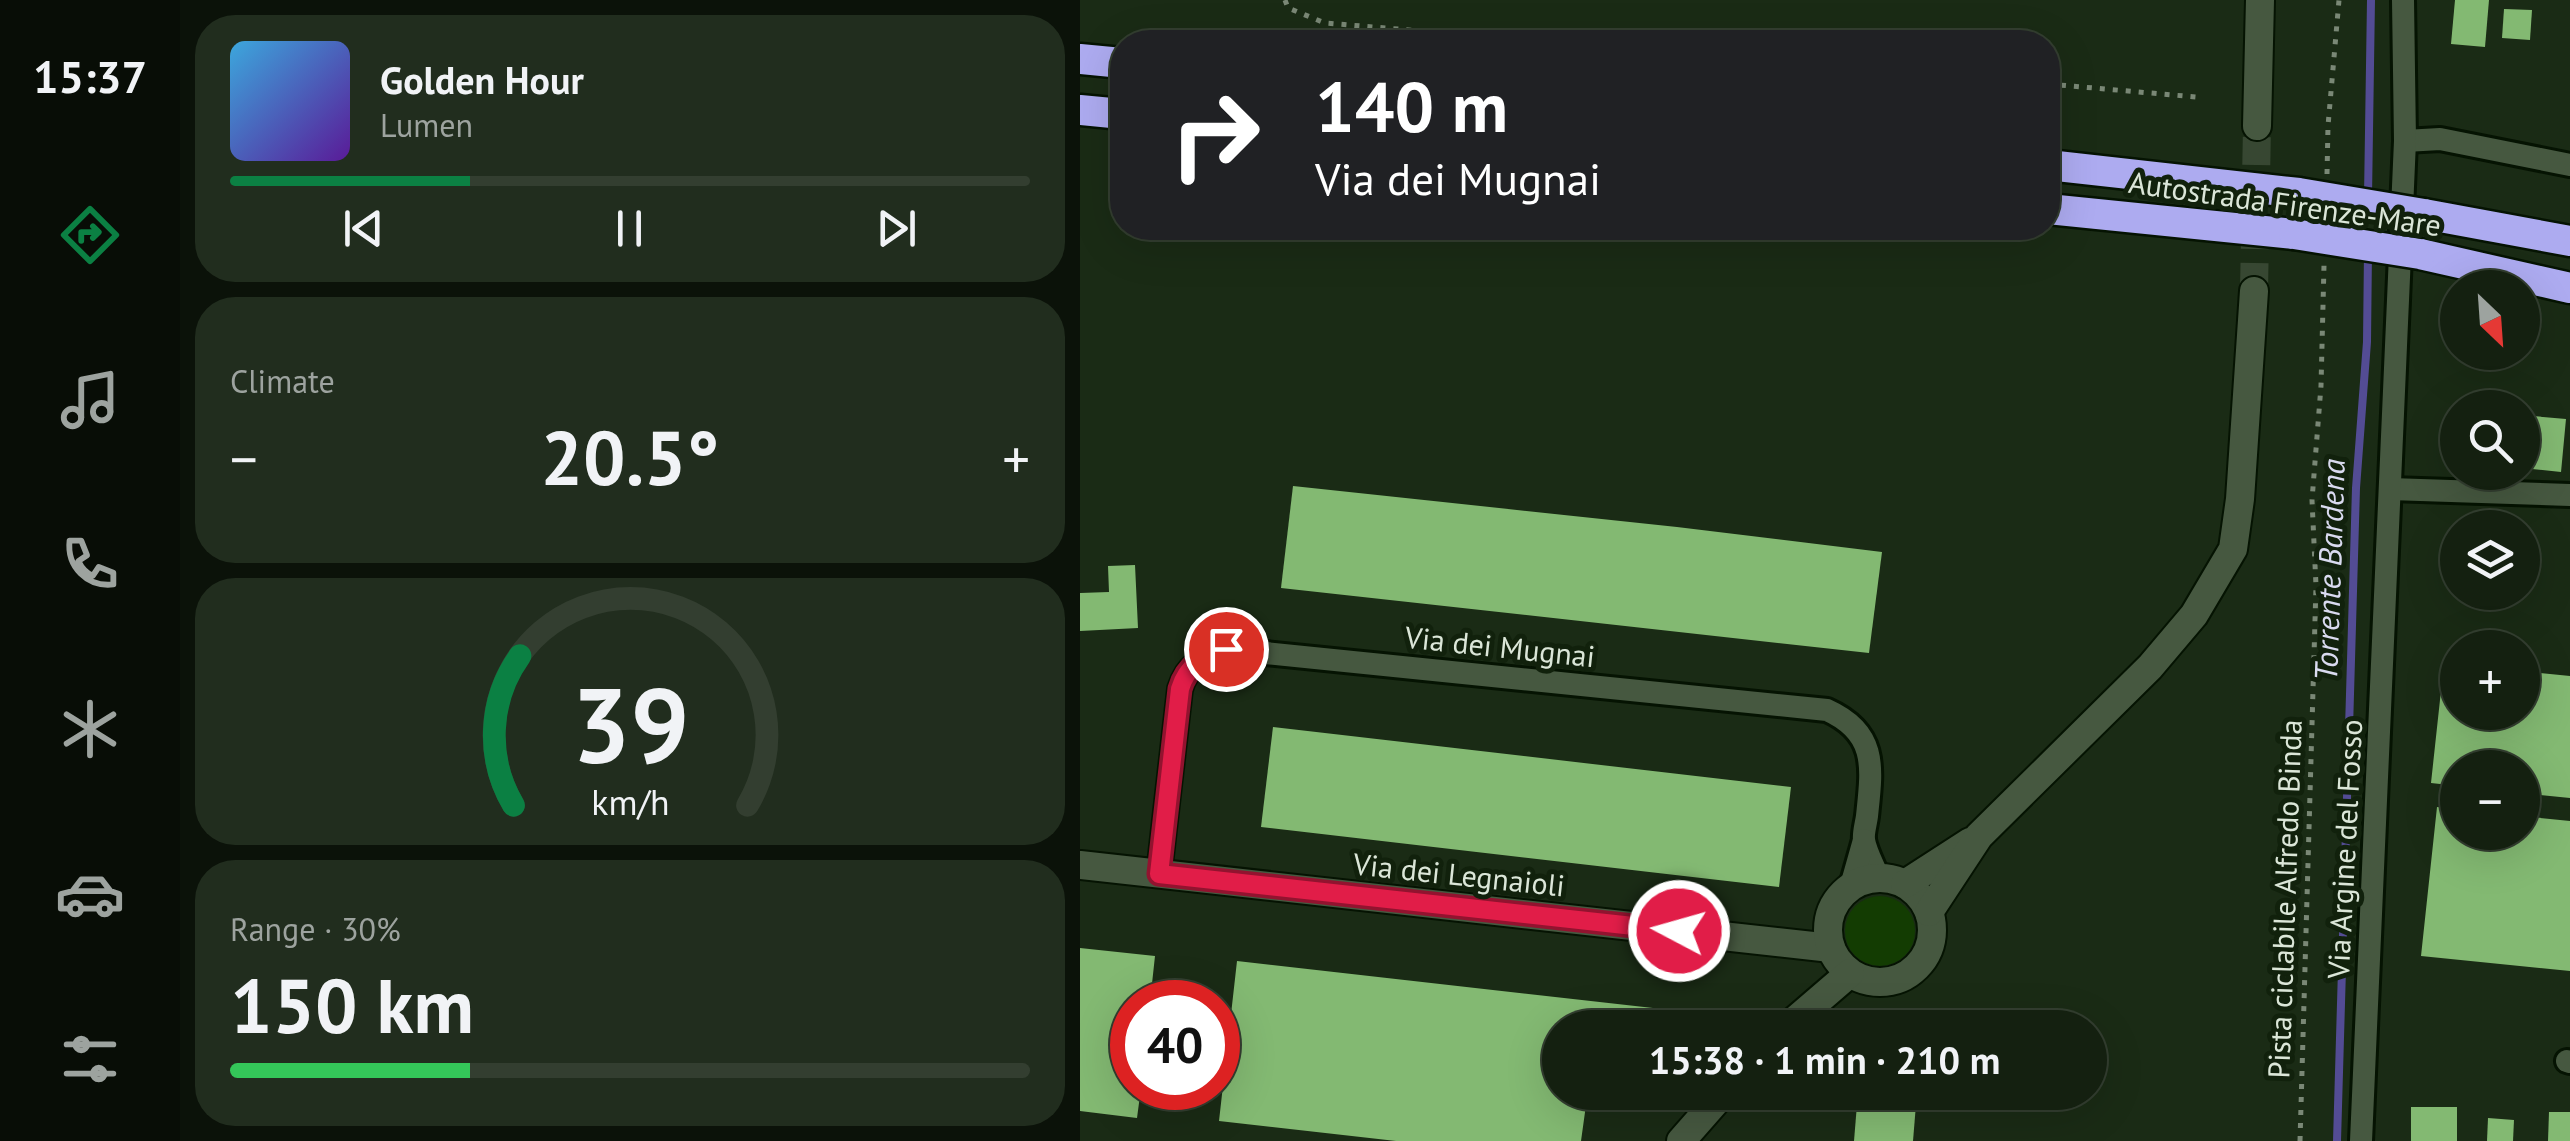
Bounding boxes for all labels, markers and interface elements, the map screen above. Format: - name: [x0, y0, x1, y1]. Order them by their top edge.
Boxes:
- text: 15:37: [33, 47, 147, 105]
- text: Golden Hour: [380, 55, 584, 104]
- text: 140 m: [1315, 61, 1508, 151]
- icon: right: [1150, 70, 1280, 200]
- text: Lumen: [380, 104, 473, 146]
- text: Via dei Mugnai: [1315, 149, 1601, 207]
- street label: Autostrada Firenze-Mare: [2126, 162, 2444, 244]
- icon: directions: [55, 200, 125, 270]
- icon: previous: [336, 201, 391, 256]
- icon: pause: [602, 201, 657, 256]
- icon: next: [869, 201, 924, 256]
- north arrow: [2440, 270, 2540, 370]
- map controls: [2440, 270, 2540, 850]
- text: Climate: [230, 360, 335, 402]
- icon: music: [55, 365, 125, 435]
- button: search: [2440, 390, 2540, 490]
- text: 20.5°: [541, 409, 719, 506]
- text: −: [230, 423, 258, 494]
- text: +: [1002, 423, 1030, 494]
- water label: Torrente Bardena: [2304, 458, 2354, 682]
- button: layers: [2440, 510, 2540, 610]
- icon: phone: [55, 529, 125, 599]
- pin: [1184, 607, 1269, 692]
- street label: Via dei Mugnai: [1402, 617, 1597, 675]
- icon: arrive: [1199, 622, 1254, 677]
- button: +: [2440, 630, 2540, 730]
- text: 39: [571, 657, 689, 792]
- icon: climate: [55, 694, 125, 764]
- street label: Via Argine del Fosso: [2318, 718, 2370, 981]
- street label: Pista ciclabile Alfredo Binda: [2258, 719, 2310, 1079]
- button: −: [2440, 750, 2540, 850]
- text: km/h: [591, 779, 669, 825]
- street label: Via dei Legnaioli: [1350, 843, 1567, 904]
- icon: car: [55, 859, 125, 929]
- position arrow: [1627, 879, 1731, 983]
- text: Range · 30%: [230, 908, 401, 950]
- text: 150 km: [230, 957, 474, 1054]
- speed limit sign: 40: [1110, 980, 1240, 1110]
- icon: filters: [55, 1024, 125, 1094]
- text: 15:38 · 1 min · 210 m: [1649, 1035, 2000, 1084]

